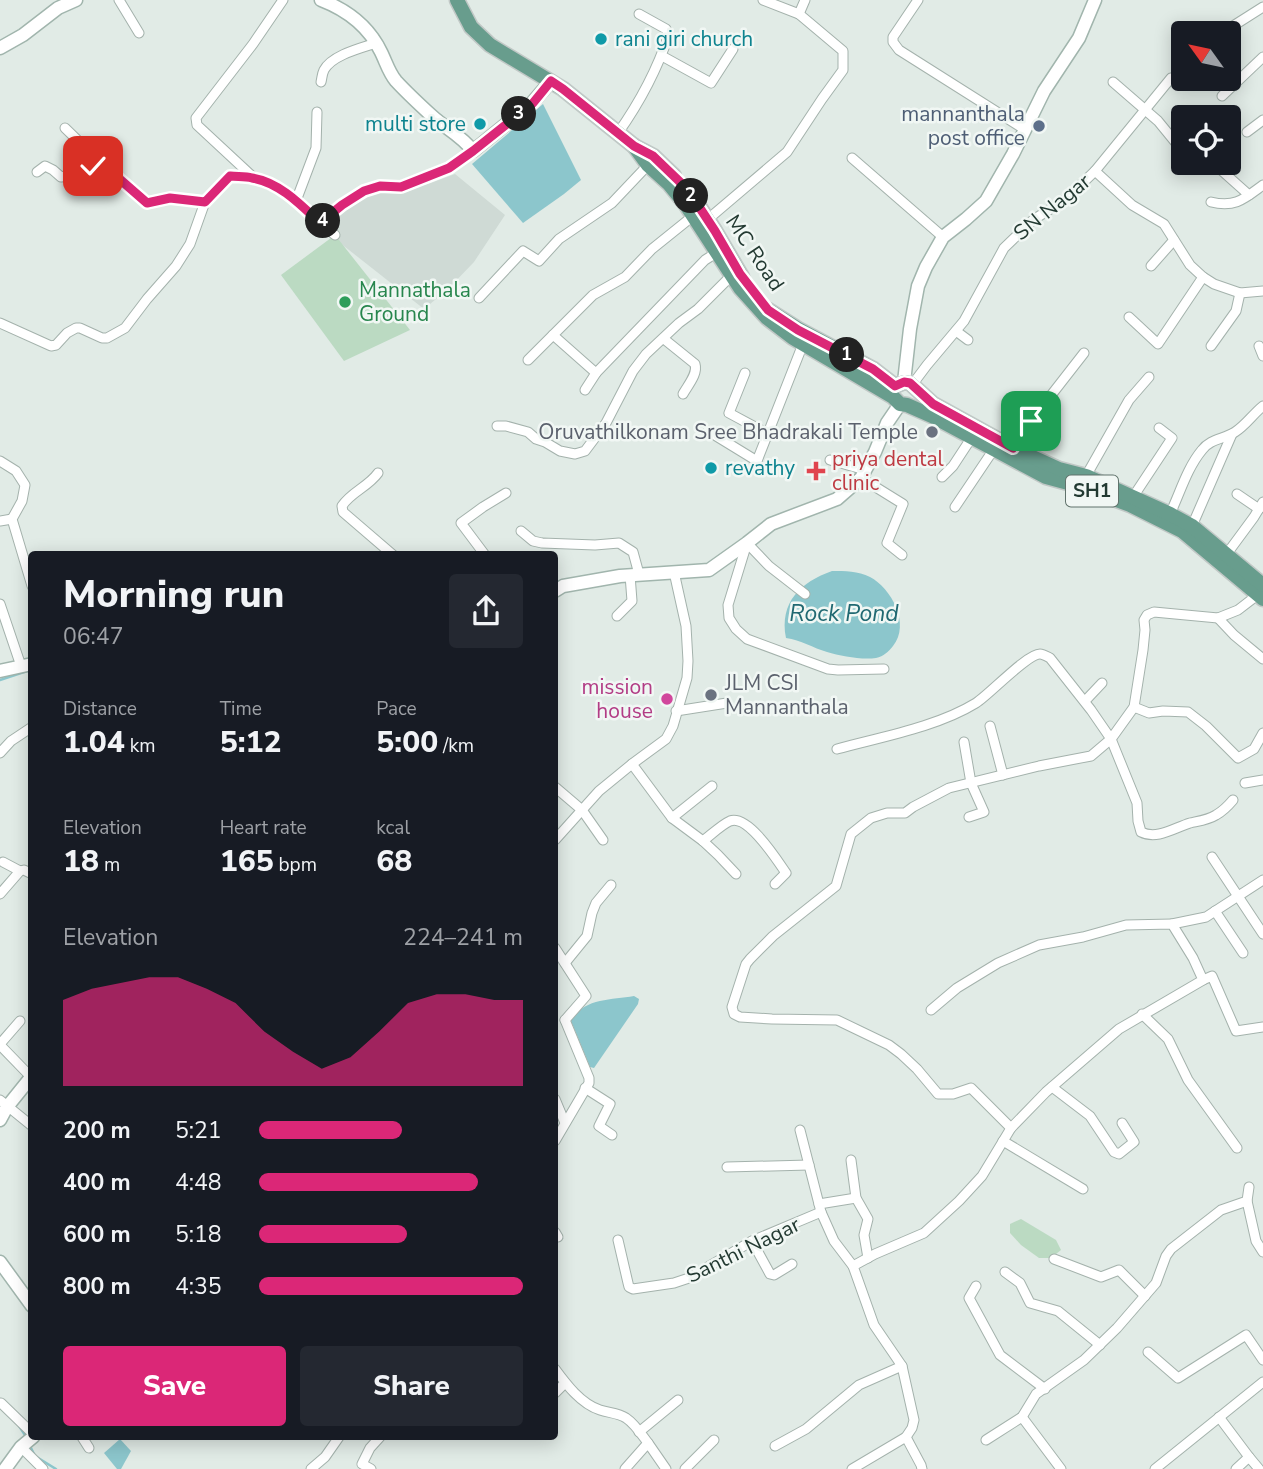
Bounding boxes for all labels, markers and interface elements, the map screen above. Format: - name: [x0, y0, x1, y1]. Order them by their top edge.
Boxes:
- north arrow: [1171, 21, 1241, 91]
- map controls: [1171, 21, 1241, 175]
- place label: rani giri church: [615, 25, 753, 53]
- marker: rani giri church: [593, 31, 609, 47]
- pin: 3: [502, 96, 536, 132]
- text: 3: [513, 100, 524, 126]
- place label: mannanthala post office: [901, 100, 1025, 152]
- button: locate: [1171, 105, 1241, 175]
- place label: multi store: [365, 110, 466, 138]
- marker: multi store: [472, 116, 488, 132]
- marker: mannanthala post office: [1031, 118, 1047, 134]
- pin: [63, 136, 123, 196]
- icon: check: [74, 147, 112, 185]
- street label: SN Nagar: [1008, 167, 1097, 247]
- pin: 2: [674, 178, 708, 214]
- text: 2: [685, 182, 696, 208]
- pin: 4: [306, 204, 340, 238]
- text: 4: [317, 207, 328, 233]
- street label: MC Road: [719, 209, 791, 297]
- place label: Mannathala Ground: [359, 276, 471, 328]
- marker: Mannathala Ground: [337, 294, 353, 310]
- pin: 1: [830, 338, 864, 372]
- text: 1: [841, 341, 852, 367]
- pin: [1001, 391, 1061, 451]
- icon: arrive: [1012, 402, 1050, 440]
- place label: Oruvathilkonam Sree Bhadrakali Temple: [538, 418, 918, 446]
- marker: Oruvathilkonam Sree Bhadrakali Temple: [924, 424, 940, 440]
- place label: priya dental clinic: [832, 445, 945, 497]
- place label: revathy: [725, 454, 795, 482]
- marker: revathy: [703, 460, 719, 476]
- marker: priya dental clinic: [806, 461, 826, 481]
- road number: SH1: [1066, 476, 1118, 506]
- text: Morning run: [63, 569, 284, 620]
- button: share: [449, 574, 523, 648]
- water label: Rock Pond: [789, 598, 899, 629]
- text: 06:47: [63, 621, 123, 652]
- place label: JLM CSI Mannanthala: [724, 669, 849, 721]
- place label: mission house: [581, 673, 653, 725]
- marker: JLM CSI Mannanthala: [703, 687, 719, 703]
- marker: mission house: [659, 691, 675, 707]
- text: Distance: [63, 696, 137, 722]
- text: Time: [220, 696, 262, 722]
- text: Pace: [376, 696, 417, 722]
- text: 1.04: [63, 722, 125, 763]
- text: 5:12: [220, 722, 281, 763]
- text: 5:00: [376, 722, 438, 763]
- text: km: [125, 733, 155, 759]
- text: /km: [438, 733, 474, 759]
- text: Elevation: [63, 815, 142, 841]
- text: Heart rate: [220, 815, 307, 841]
- text: kcal: [376, 815, 410, 841]
- text: 18: [63, 841, 99, 882]
- text: 165: [220, 841, 274, 882]
- text: 68: [376, 841, 412, 882]
- text: m: [99, 852, 120, 878]
- text: bpm: [274, 852, 317, 878]
- text: Elevation: [63, 922, 158, 953]
- text: 224–241 m: [403, 922, 523, 953]
- text: 200 m: [63, 1115, 131, 1146]
- text: 5:21: [175, 1115, 222, 1146]
- text: 400 m: [63, 1167, 131, 1198]
- text: 4:48: [175, 1167, 222, 1198]
- street label: Santhi Nagar: [682, 1210, 805, 1290]
- text: 600 m: [63, 1219, 131, 1250]
- text: 5:18: [175, 1219, 222, 1250]
- text: 800 m: [63, 1271, 131, 1302]
- text: 4:35: [175, 1271, 222, 1302]
- button: Save: [63, 1346, 286, 1426]
- button: Share: [300, 1346, 523, 1426]

